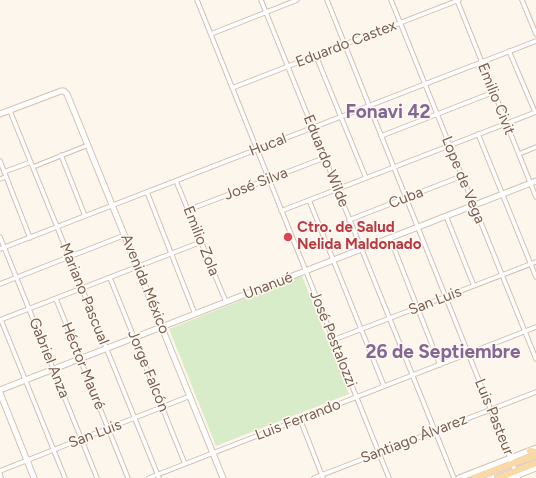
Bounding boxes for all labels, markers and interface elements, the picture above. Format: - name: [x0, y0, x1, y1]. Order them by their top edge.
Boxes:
- street label: Eduardo Castex: [293, 17, 399, 71]
- street label: Emilio Civit: [474, 61, 518, 137]
- district label: Fonavi 42: [345, 101, 431, 123]
- street label: Eduardo Wilde: [299, 112, 353, 210]
- street label: Hucal: [247, 130, 289, 160]
- street label: Lope de Vega: [437, 134, 489, 226]
- street label: José Silva: [222, 164, 290, 204]
- street label: Cuba: [386, 183, 426, 213]
- street label: Emilio Zola: [179, 204, 223, 278]
- place label: Ctro. de Salud Nelida Maldonado: [297, 219, 421, 254]
- street label: Avenida México: [117, 231, 173, 337]
- marker: Ctro. de Salud Nelida Maldonado: [282, 231, 294, 243]
- street label: Mariano Pascual: [55, 241, 113, 347]
- street label: Unanué: [241, 268, 295, 304]
- street label: San Luis: [406, 283, 464, 319]
- street label: José Pestalozzi: [305, 288, 361, 390]
- street label: Gabriel Anza: [25, 315, 73, 401]
- street label: Héctor Mauré: [57, 320, 109, 412]
- street label: Jorge Falcón: [123, 328, 173, 414]
- district label: 26 de Septiembre: [365, 341, 521, 363]
- street label: Luis Pasteur: [471, 376, 517, 458]
- street label: Luis Ferrando: [253, 395, 343, 445]
- street label: Santiago Álvarez: [358, 410, 470, 468]
- street label: San Luis: [66, 416, 124, 452]

